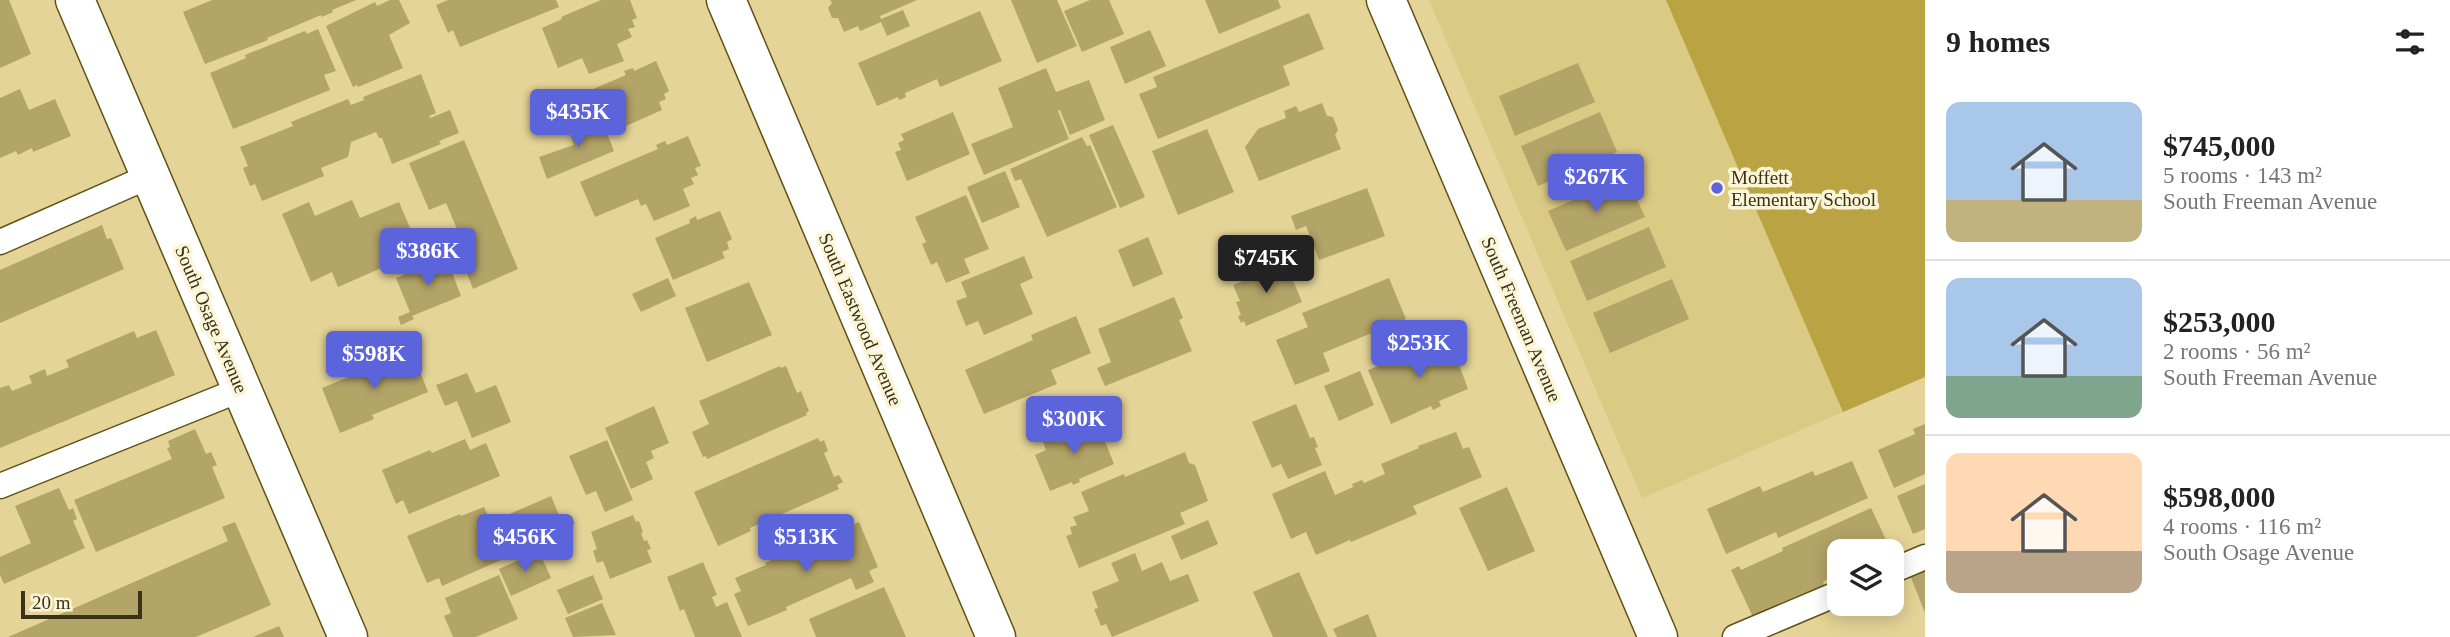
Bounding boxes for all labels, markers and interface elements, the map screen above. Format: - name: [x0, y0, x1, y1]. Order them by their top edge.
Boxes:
- icon: filters: [2391, 23, 2429, 61]
- text: 9 homes: [1946, 25, 2050, 58]
- pin: $435K: [529, 90, 627, 149]
- text: $435K: [546, 99, 610, 124]
- text: $745,000: [2163, 129, 2276, 162]
- icon: home: [2002, 130, 2086, 214]
- pin: $267K: [1547, 154, 1645, 214]
- text: 5 rooms · 143 m²: [2163, 163, 2322, 188]
- text: $267K: [1564, 164, 1628, 189]
- place label: Moffett Elementary School: [1731, 167, 1876, 210]
- marker: Moffett Elementary School: [1709, 180, 1725, 196]
- text: South Freeman Avenue: [2163, 189, 2377, 214]
- pin: $386K: [379, 229, 477, 288]
- street label: South Eastwood Avenue: [815, 230, 906, 409]
- street label: South Freeman Avenue: [1477, 234, 1566, 405]
- pin: $745K: [1217, 236, 1315, 295]
- text: $386K: [396, 238, 460, 263]
- street label: South Osage Avenue: [171, 242, 252, 396]
- text: $745K: [1234, 245, 1298, 270]
- text: $253,000: [2163, 305, 2276, 338]
- icon: home: [2002, 306, 2086, 390]
- pin: $253K: [1370, 320, 1468, 380]
- text: $253K: [1387, 330, 1451, 355]
- pin: $598K: [325, 332, 423, 391]
- text: 2 rooms · 56 m²: [2163, 339, 2310, 364]
- text: $598K: [342, 341, 406, 366]
- text: South Freeman Avenue: [2163, 365, 2377, 390]
- pin: $300K: [1025, 396, 1123, 456]
- text: $300K: [1042, 406, 1106, 431]
- text: $598,000: [2163, 480, 2276, 513]
- icon: home: [2002, 481, 2086, 565]
- pin: $456K: [476, 514, 574, 574]
- pin: $513K: [757, 514, 855, 574]
- text: 4 rooms · 116 m²: [2163, 514, 2321, 539]
- text: $456K: [493, 524, 557, 549]
- text: $513K: [774, 524, 838, 549]
- map controls: [1827, 539, 1904, 616]
- button: layers: [1827, 539, 1904, 616]
- text: South Osage Avenue: [2163, 540, 2354, 565]
- scale bar: [21, 588, 142, 620]
- text: 20 m: [32, 592, 71, 613]

